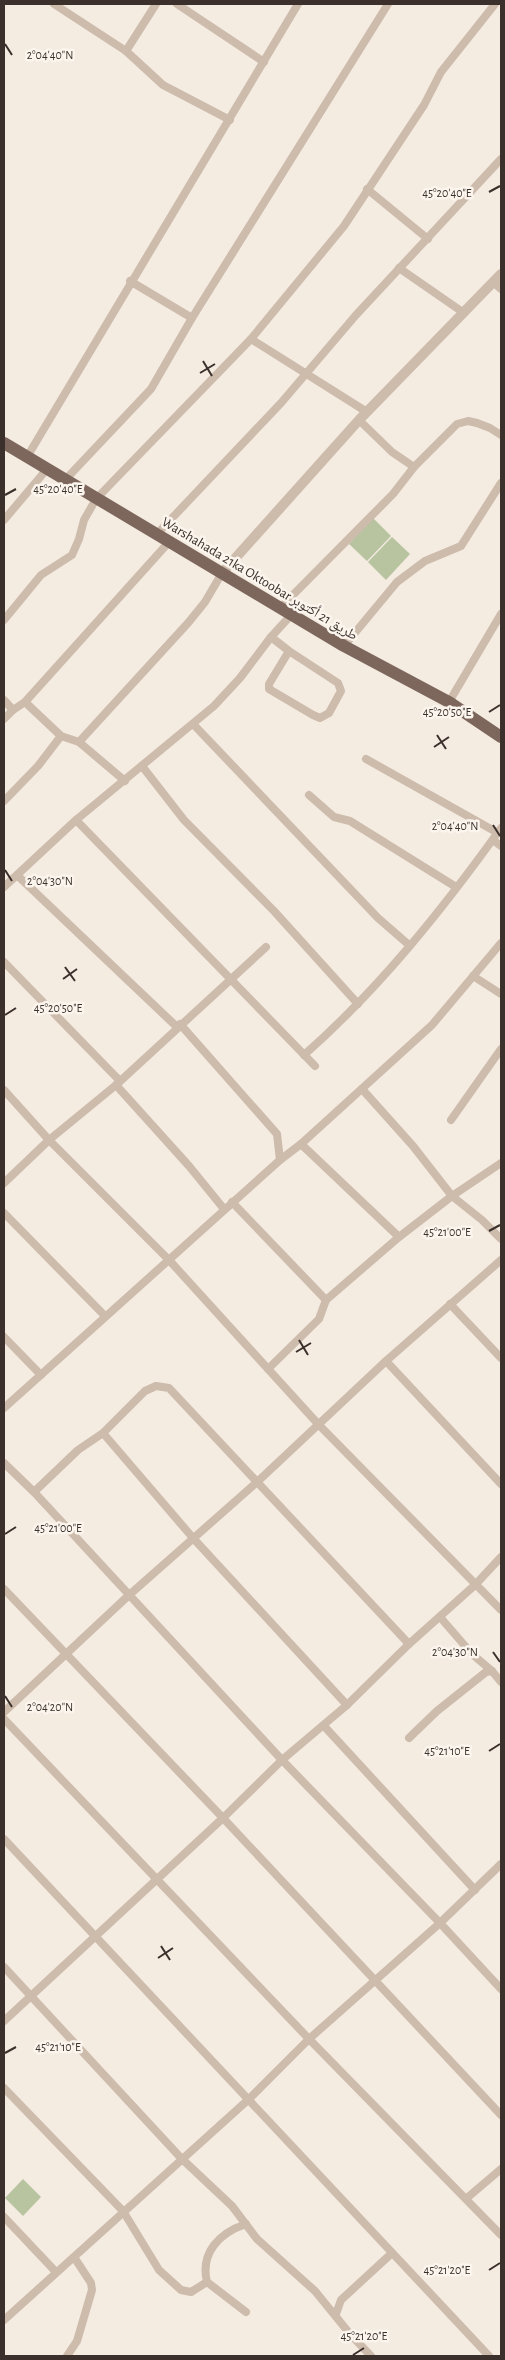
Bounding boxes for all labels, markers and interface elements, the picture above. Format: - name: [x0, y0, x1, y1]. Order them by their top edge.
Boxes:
- text: 2°04'40"N: [27, 49, 73, 61]
- text: 45°20'40"E: [422, 187, 472, 199]
- text: 45°20'40"E: [33, 483, 83, 495]
- street label: Warshahada 21ka Oktoobar طريق 21 أكتوبر: [158, 513, 361, 645]
- text: 45°20'50"E: [423, 706, 472, 718]
- text: 2°04'40"N: [432, 820, 478, 832]
- text: 2°04'30"N: [27, 875, 73, 887]
- text: 45°20'50"E: [34, 1002, 83, 1014]
- text: 45°21'00"E: [423, 1226, 471, 1238]
- text: 45°21'00"E: [34, 1522, 82, 1534]
- text: 2°04'30"N: [432, 1646, 478, 1658]
- text: 2°04'20"N: [27, 1701, 73, 1713]
- text: 45°21'10"E: [424, 1745, 470, 1757]
- text: 45°21'10"E: [35, 2041, 81, 2053]
- text: 45°21'20"E: [424, 2264, 471, 2276]
- text: 45°21'20"E: [341, 2330, 388, 2342]

